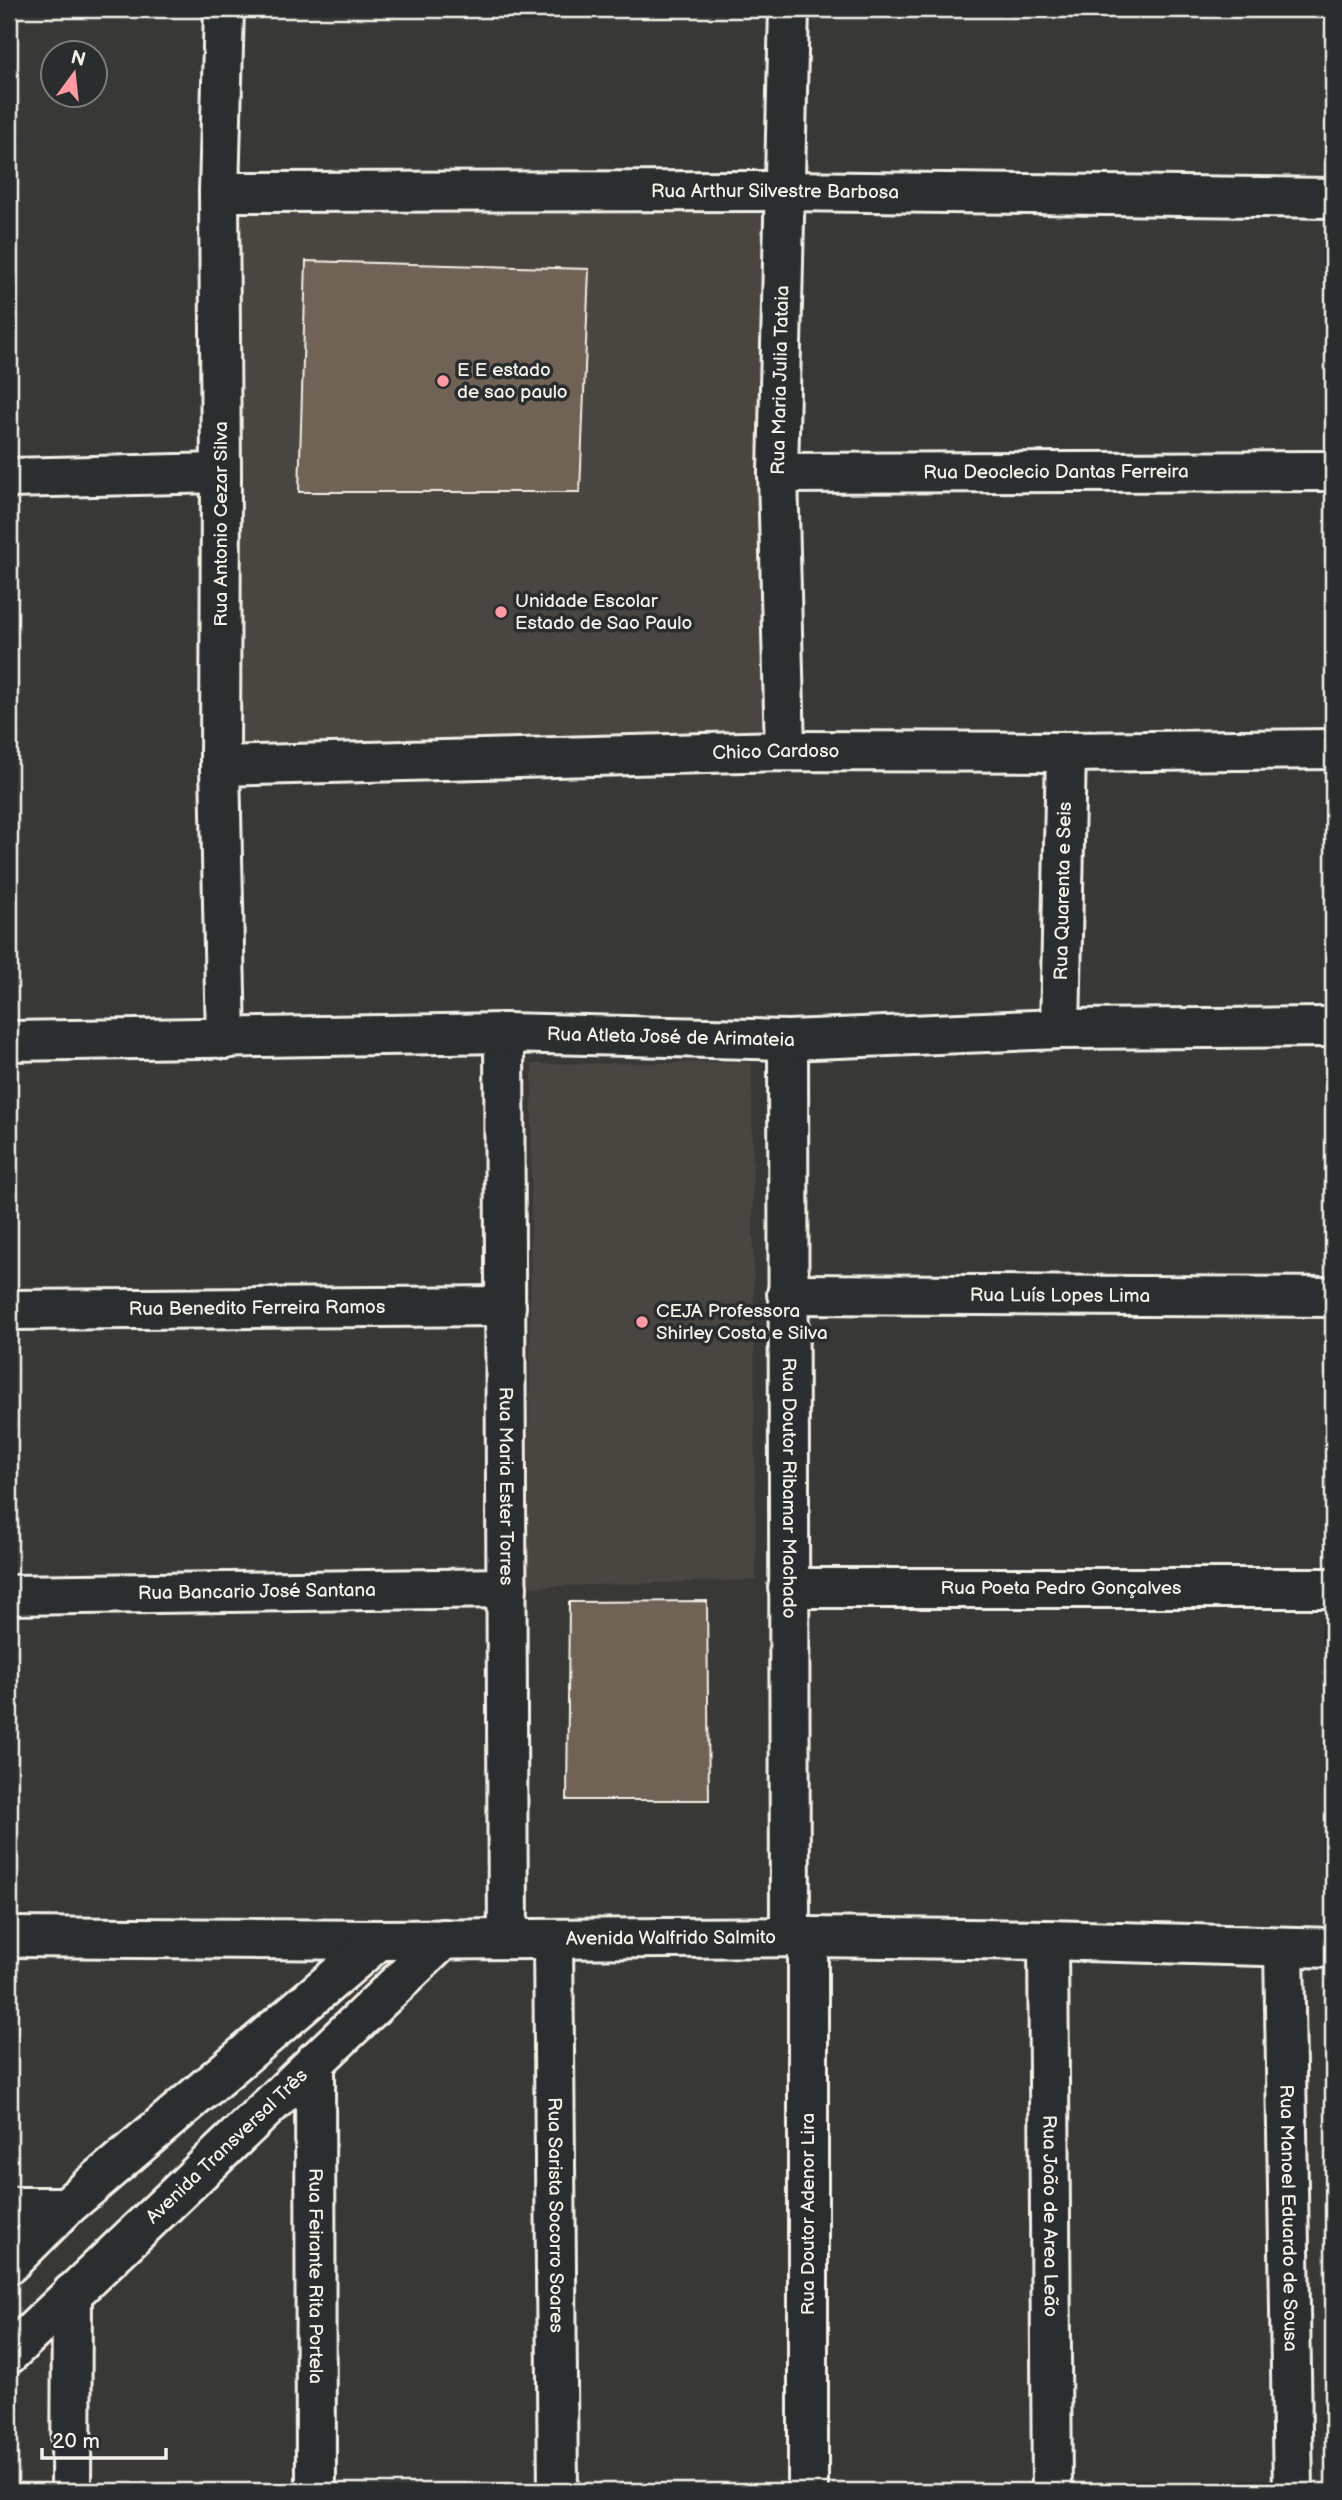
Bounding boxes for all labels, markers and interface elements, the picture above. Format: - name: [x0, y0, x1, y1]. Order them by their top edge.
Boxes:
- north arrow: [38, 38, 108, 108]
- text: N: [68, 46, 88, 72]
- street label: Rua Arthur Silvestre Barbosa: [651, 179, 899, 204]
- street label: Rua Maria Julia Tataia: [766, 285, 794, 475]
- place label: E E estado de sao paulo: [457, 359, 568, 404]
- marker: E E estado de sao paulo: [435, 373, 451, 389]
- street label: Rua Antonio Cezar Silva: [210, 421, 233, 627]
- street label: Rua Deoclecio Dantas Ferreira: [923, 460, 1189, 484]
- place label: Unidade Escolar Estado de Sao Paulo: [515, 590, 692, 635]
- marker: Unidade Escolar Estado de Sao Paulo: [493, 604, 509, 620]
- street label: Chico Cardoso: [712, 739, 839, 764]
- street label: Rua Quarenta e Seis: [1050, 802, 1076, 981]
- street label: Rua Atleta José de Arimateia: [547, 1023, 795, 1052]
- street label: Rua Luís Lopes Lima: [970, 1284, 1150, 1307]
- street label: Rua Benedito Ferreira Ramos: [129, 1295, 385, 1321]
- place label: CEJA Professora Shirley Costa e Silva: [656, 1300, 828, 1345]
- marker: CEJA Professora Shirley Costa e Silva: [634, 1314, 650, 1330]
- street label: Rua Doutor Ribamar Machado: [777, 1357, 801, 1619]
- street label: Rua Maria Ester Torres: [494, 1387, 518, 1585]
- street label: Rua Poeta Pedro Gonçalves: [941, 1577, 1181, 1600]
- street label: Rua Bancario José Santana: [138, 1578, 376, 1605]
- street label: Avenida Walfrido Salmito: [566, 1926, 776, 1950]
- street label: Avenida Transversal Três: [141, 2064, 312, 2229]
- street label: Rua Manoel Eduardo de Sousa: [1275, 2084, 1302, 2352]
- street label: Rua Sarista Socorro Soares: [543, 2097, 568, 2333]
- street label: Rua Doutor Adenor Lira: [797, 2113, 820, 2315]
- street label: Rua João de Area Leão: [1038, 2115, 1062, 2317]
- street label: Rua Feirante Rita Portela: [304, 2168, 327, 2384]
- scale bar: [42, 2416, 166, 2460]
- text: 20 m: [52, 2429, 100, 2454]

